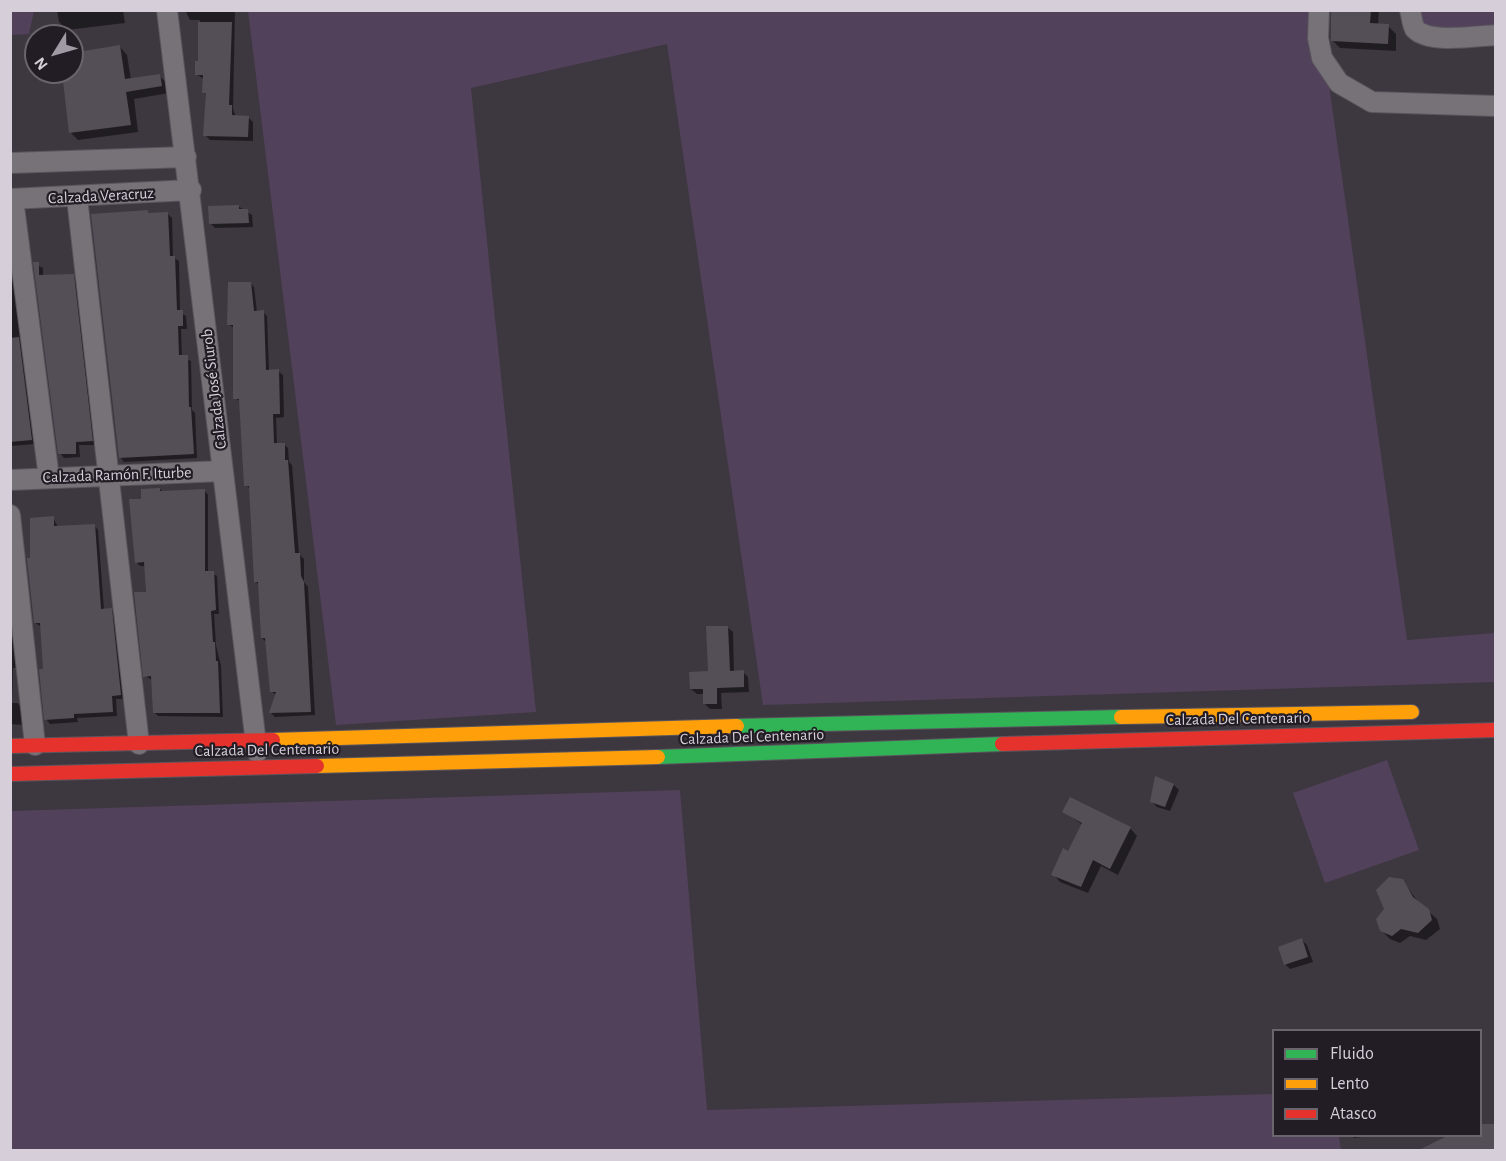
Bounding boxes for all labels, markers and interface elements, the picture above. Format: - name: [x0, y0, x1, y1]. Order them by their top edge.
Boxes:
- north arrow: [24, 24, 84, 84]
- text: N: [31, 54, 51, 73]
- street label: Calzada Veracruz: [48, 184, 154, 208]
- street label: Calzada José Siurob: [197, 328, 231, 450]
- street label: Calzada Ramón F. Iturbe: [42, 463, 192, 487]
- street label: Calzada Del Centenario: [1166, 708, 1310, 730]
- street label: Calzada Del Centenario: [679, 725, 825, 749]
- street label: Calzada Del Centenario: [195, 739, 339, 761]
- legend: [1272, 1029, 1482, 1137]
- text: Fluido: [1330, 1045, 1374, 1063]
- text: Lento: [1330, 1075, 1369, 1093]
- text: Atasco: [1330, 1105, 1377, 1123]

